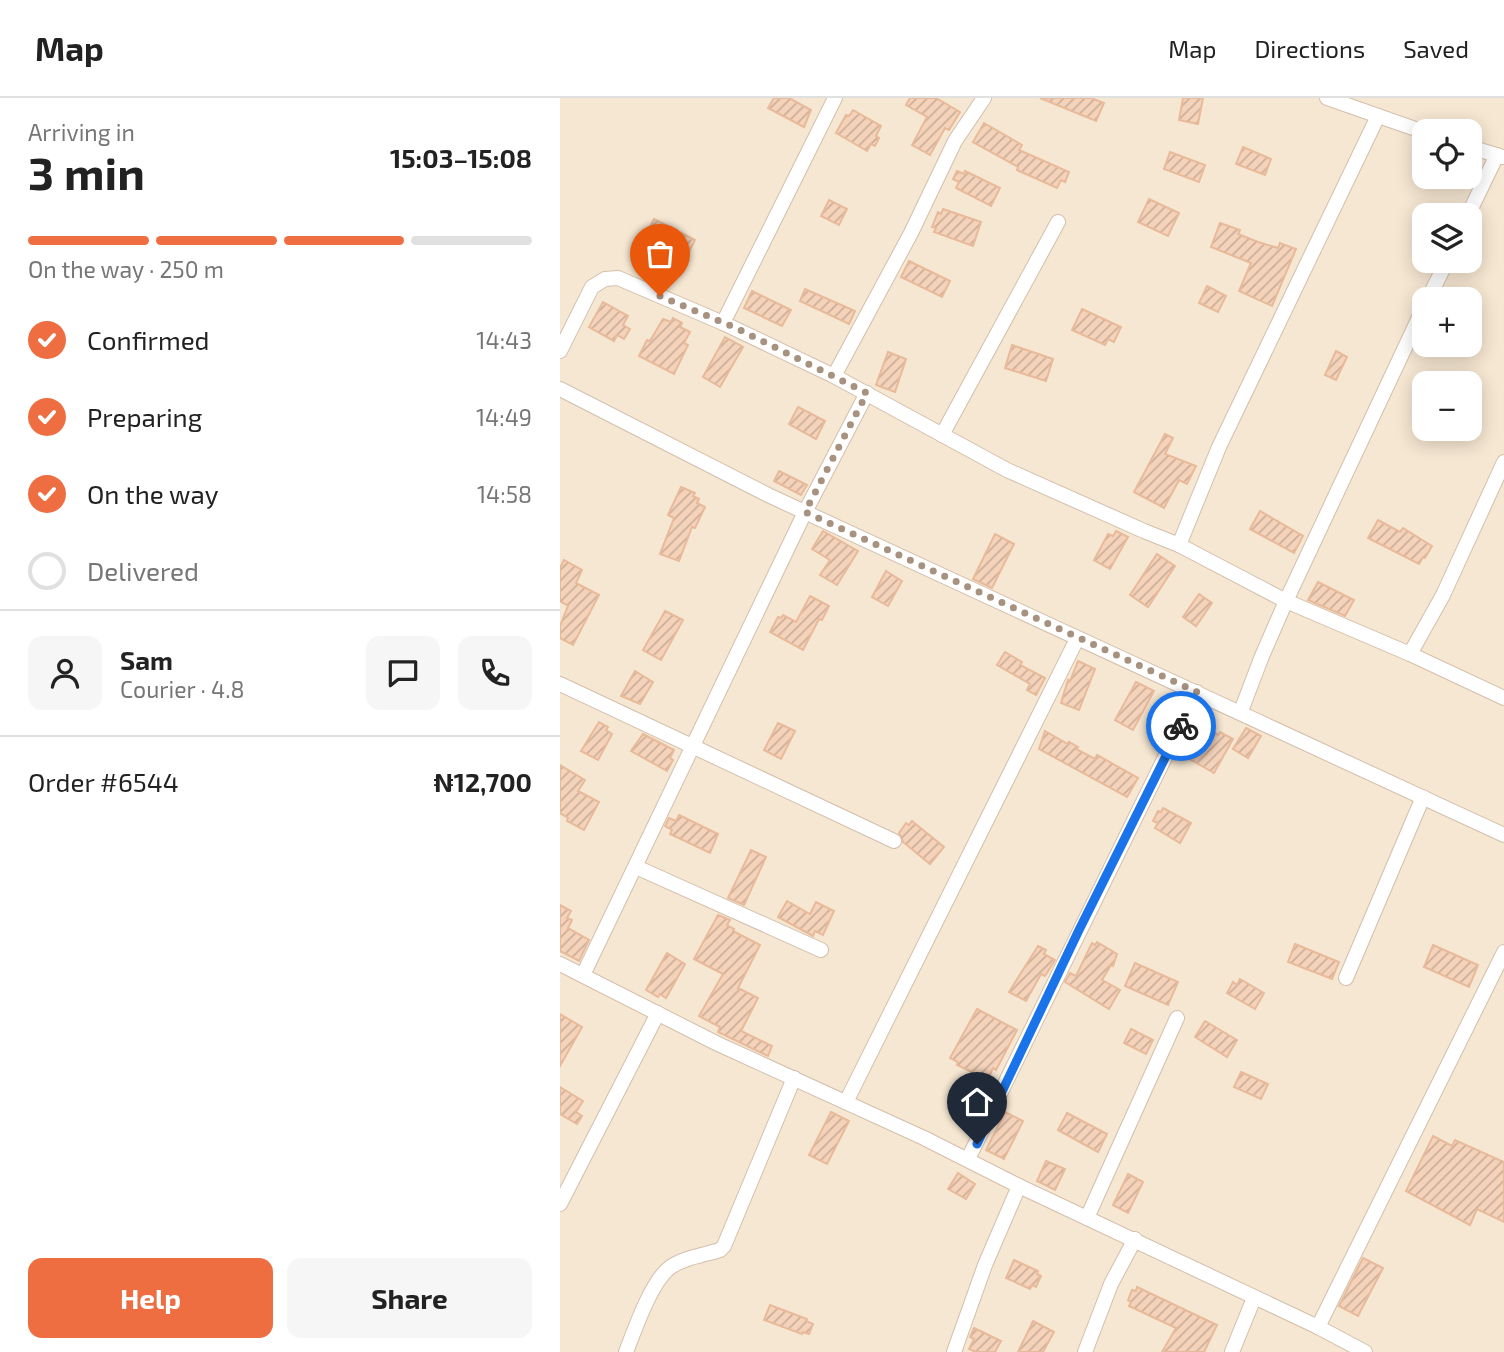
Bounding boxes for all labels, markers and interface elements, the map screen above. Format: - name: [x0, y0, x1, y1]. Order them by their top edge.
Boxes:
- text: Map: [35, 28, 104, 68]
- text: Map: [1168, 34, 1216, 63]
- text: Directions: [1254, 34, 1365, 63]
- text: Saved: [1403, 34, 1469, 63]
- text: Arriving in: [28, 118, 135, 146]
- map controls: [1412, 119, 1482, 441]
- button: locate: [1412, 119, 1482, 189]
- text: 15:03–15:08: [390, 142, 532, 173]
- text: 3 min: [28, 144, 145, 199]
- button: layers: [1412, 203, 1482, 273]
- pin: [630, 224, 690, 296]
- icon: bag: [641, 235, 679, 273]
- text: On the way · 250 m: [28, 255, 224, 283]
- button: +: [1412, 287, 1482, 357]
- icon: check: [28, 321, 66, 359]
- text: Confirmed: [87, 324, 210, 355]
- text: 14:43: [476, 326, 532, 354]
- button: −: [1412, 371, 1482, 441]
- icon: check: [28, 398, 66, 436]
- text: Preparing: [87, 401, 202, 432]
- text: 14:49: [476, 403, 532, 431]
- icon: check: [28, 475, 66, 513]
- text: On the way: [87, 478, 218, 509]
- text: 14:58: [477, 480, 532, 508]
- text: Delivered: [87, 555, 199, 586]
- button: person: [28, 636, 102, 710]
- button: chat: [366, 636, 440, 710]
- button: phone: [458, 636, 532, 710]
- text: Sam: [120, 644, 173, 675]
- text: Courier · 4.8: [120, 675, 244, 703]
- courier: [1146, 691, 1216, 761]
- icon: bike: [1162, 707, 1200, 745]
- text: Order #6544: [28, 766, 179, 797]
- text: ₦12,700: [434, 766, 532, 797]
- pin: [947, 1072, 1007, 1144]
- icon: home: [958, 1083, 996, 1121]
- button: Help: [28, 1258, 273, 1338]
- button: Share: [287, 1258, 532, 1338]

